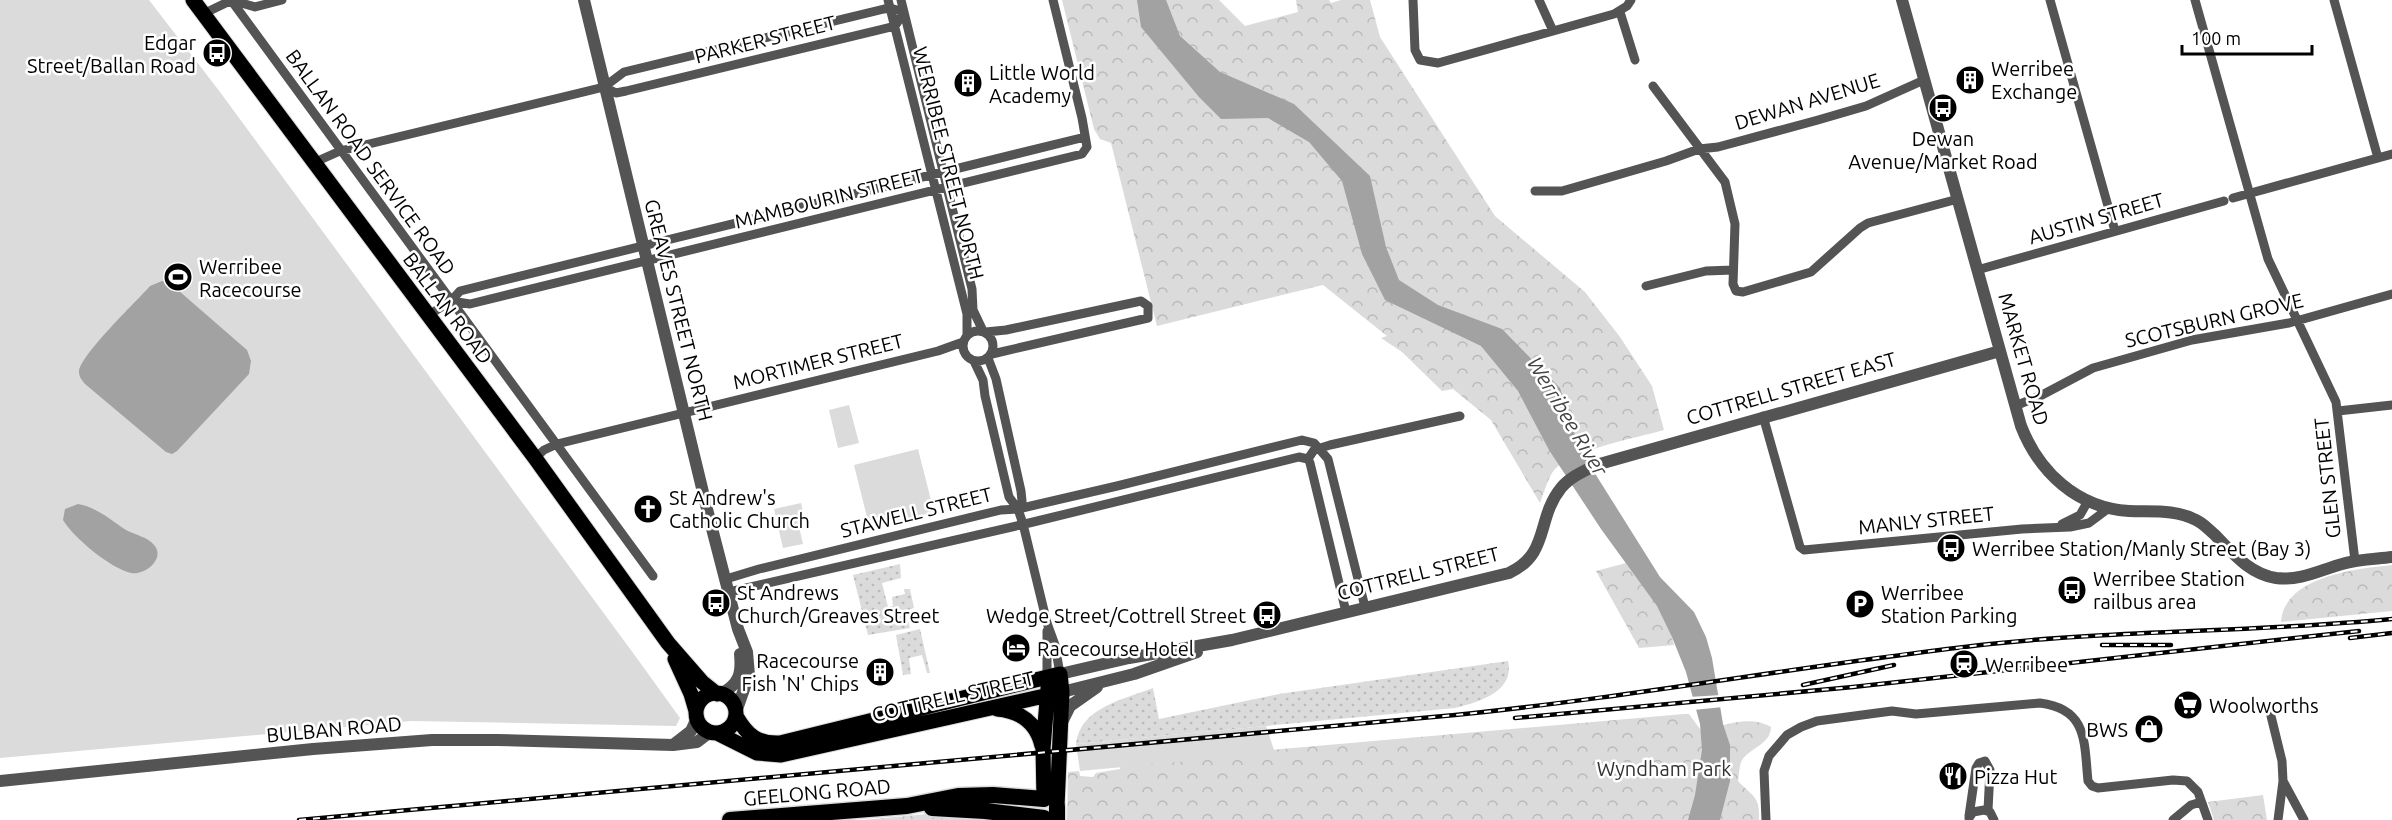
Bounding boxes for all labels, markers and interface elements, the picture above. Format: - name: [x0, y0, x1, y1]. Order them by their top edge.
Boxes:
- street label: PARKER STREET: [692, 10, 838, 68]
- scale bar: [2182, 18, 2312, 56]
- text: 100 m: [2191, 28, 2241, 48]
- place label: Edgar Street/Ballan Road: [27, 31, 196, 77]
- bus stop icon: Edgar Street/Ballan Road: [201, 37, 233, 69]
- street label: WERRIBEE STREET NORTH: [909, 44, 989, 282]
- street label: BALLAN ROAD SERVICE ROAD: [282, 45, 460, 279]
- place label: Werribee Exchange: [1991, 57, 2077, 103]
- place label: Little World Academy: [989, 61, 1095, 107]
- building icon: Werribee Exchange: [1954, 64, 1986, 96]
- building icon: Little World Academy: [952, 67, 984, 99]
- street label: DEWAN AVENUE: [1732, 68, 1882, 134]
- bus stop icon: Dewan Avenue/Market Road: [1927, 92, 1959, 124]
- place label: Dewan Avenue/Market Road: [1848, 127, 2038, 173]
- street label: MAMBOURIN STREET: [732, 163, 926, 233]
- street label: AUSTIN STREET: [2026, 188, 2166, 248]
- street label: GREAVES STREET NORTH: [640, 197, 718, 423]
- street label: BALLAN ROAD: [399, 248, 497, 368]
- place label: Werribee Racecourse: [199, 255, 302, 301]
- sports icon: Werribee Racecourse: [162, 261, 194, 293]
- street label: SCOTSBURN GROVE: [2123, 288, 2305, 352]
- street label: MARKET ROAD: [1994, 290, 2054, 428]
- street label: MORTIMER STREET: [730, 329, 906, 393]
- street label: COTTRELL STREET EAST: [1683, 347, 1899, 429]
- water label: Werribee River: [1523, 352, 1613, 481]
- street label: GLEN STREET: [2309, 417, 2345, 539]
- street label: STAWELL STREET: [838, 482, 994, 542]
- place label: St Andrew's Catholic Church: [669, 486, 810, 532]
- church icon: St Andrew's Catholic Church: [632, 493, 664, 525]
- street label: MANLY STREET: [1857, 501, 1995, 539]
- bus stop icon: Werribee Station/Manly Street (Bay 3): [1935, 532, 1967, 564]
- place label: Werribee Station/Manly Street (Bay 3): [1972, 537, 2311, 560]
- street label: COTTRELL STREET: [1335, 542, 1501, 604]
- place label: Werribee Station railbus area: [2093, 567, 2245, 613]
- bus stop icon: Werribee Station railbus area: [2056, 574, 2088, 606]
- place label: St Andrews Church/Greaves Street: [737, 581, 940, 627]
- place label: Werribee Station Parking: [1881, 581, 2018, 627]
- bus stop icon: St Andrews Church/Greaves Street: [700, 587, 732, 619]
- parking icon: Werribee Station Parking: [1844, 588, 1876, 620]
- bus stop icon: Wedge Street/Cottrell Street: [1251, 599, 1283, 631]
- place label: Wedge Street/Cottrell Street: [986, 604, 1246, 627]
- hotel icon: Racecourse Hotel: [1000, 632, 1032, 664]
- place label: Racecourse Hotel: [1037, 637, 1194, 660]
- station icon: Werribee: [1948, 648, 1980, 680]
- place label: Racecourse Fish 'N' Chips: [742, 649, 859, 695]
- place label: Werribee: [1985, 653, 2068, 676]
- building icon: Racecourse Fish 'N' Chips: [864, 656, 896, 688]
- street label: COTTRELL STREET: [869, 666, 1037, 726]
- supermarket icon: Woolworths: [2172, 689, 2204, 721]
- place label: Woolworths: [2209, 694, 2319, 717]
- street label: BULBAN ROAD: [265, 712, 403, 746]
- shop icon: BWS: [2133, 713, 2165, 745]
- place label: BWS: [2086, 718, 2128, 741]
- park label: Wyndham Park: [1597, 757, 1731, 780]
- restaurant icon: Pizza Hut: [1937, 760, 1969, 792]
- place label: Pizza Hut: [1974, 765, 2057, 788]
- street label: GEELONG ROAD: [742, 774, 892, 810]

